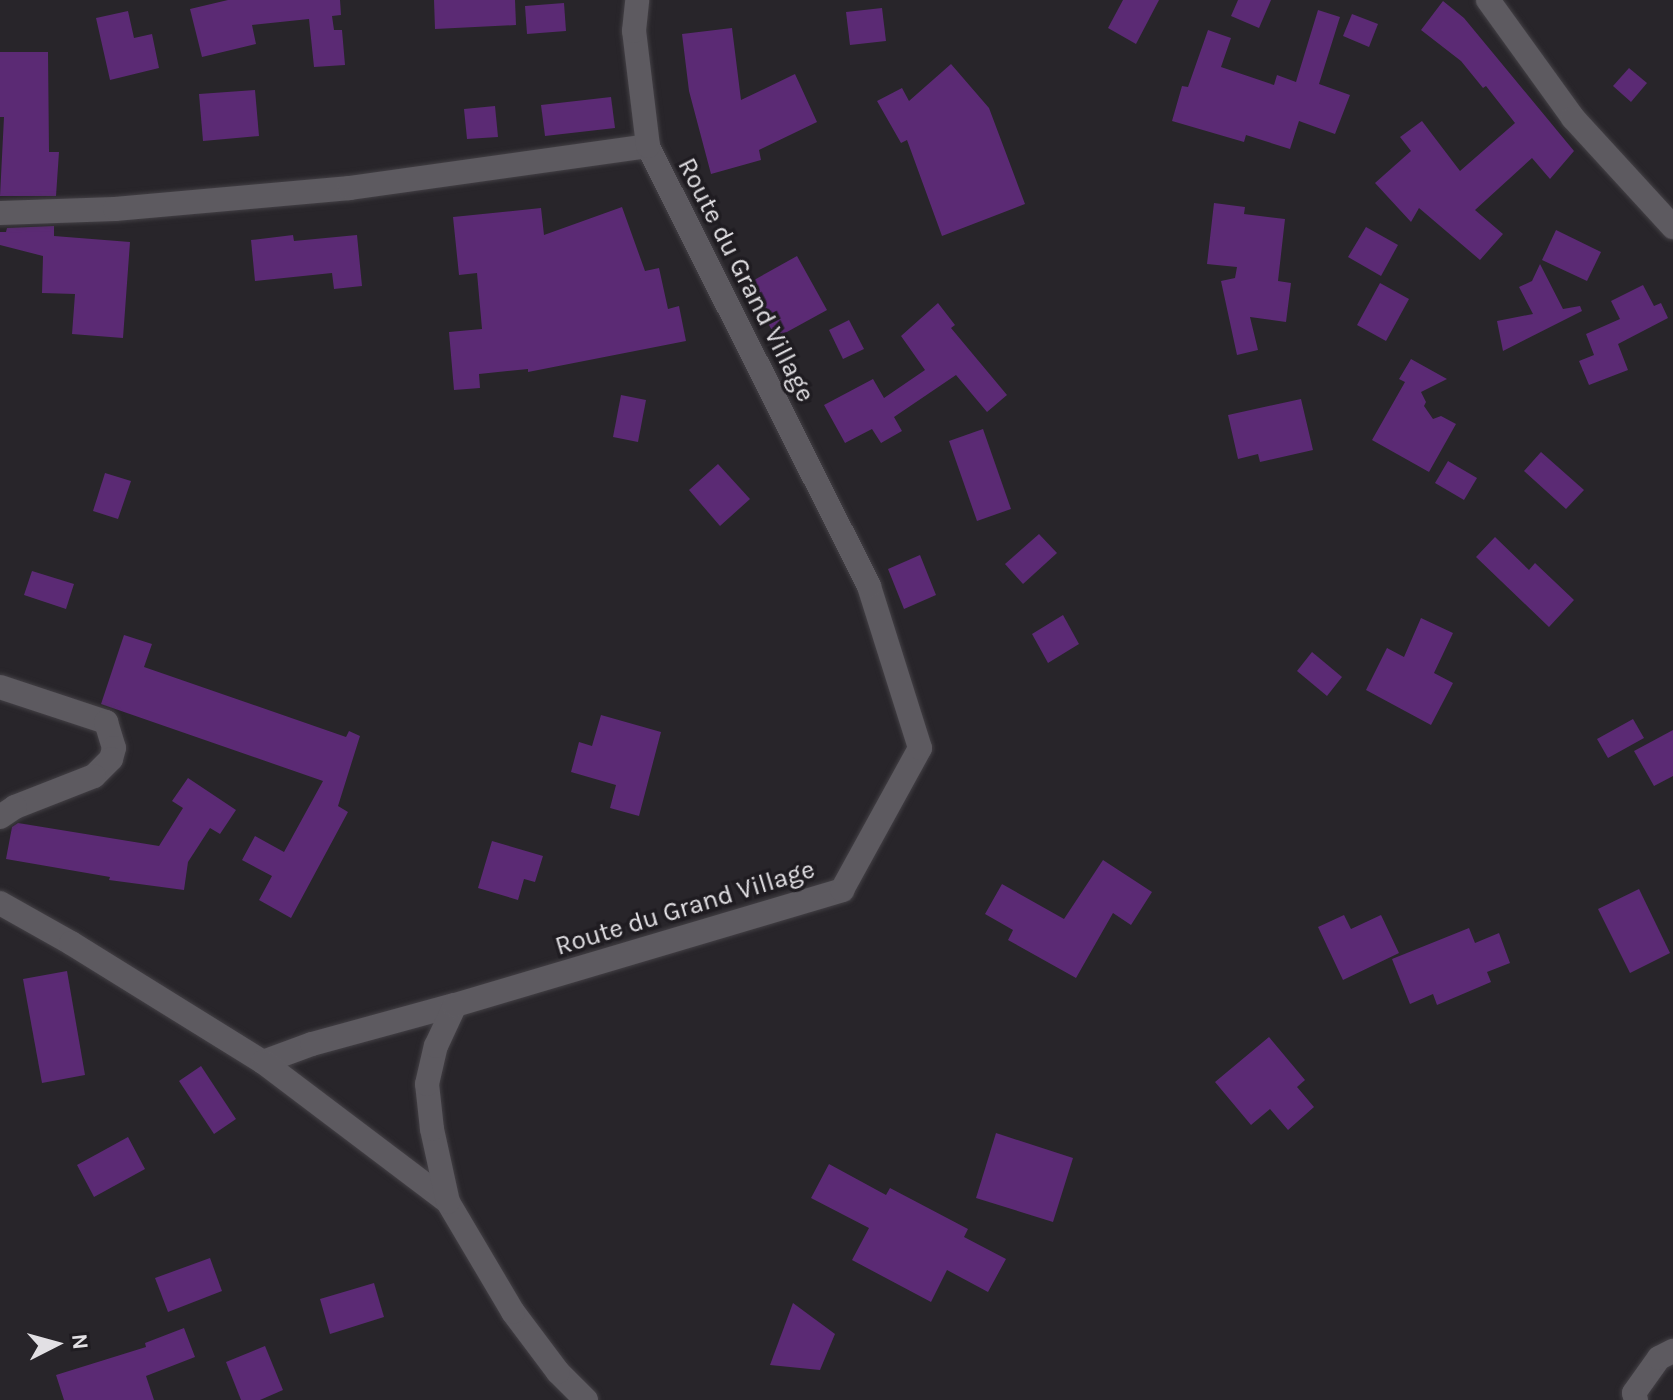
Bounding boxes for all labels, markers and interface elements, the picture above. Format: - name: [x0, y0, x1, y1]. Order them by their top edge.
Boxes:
- street label: Route du Grand Village: [671, 153, 821, 407]
- street label: Route du Grand Village: [552, 854, 818, 962]
- north arrow: [16, 1304, 96, 1384]
- text: N: [66, 1332, 94, 1351]

